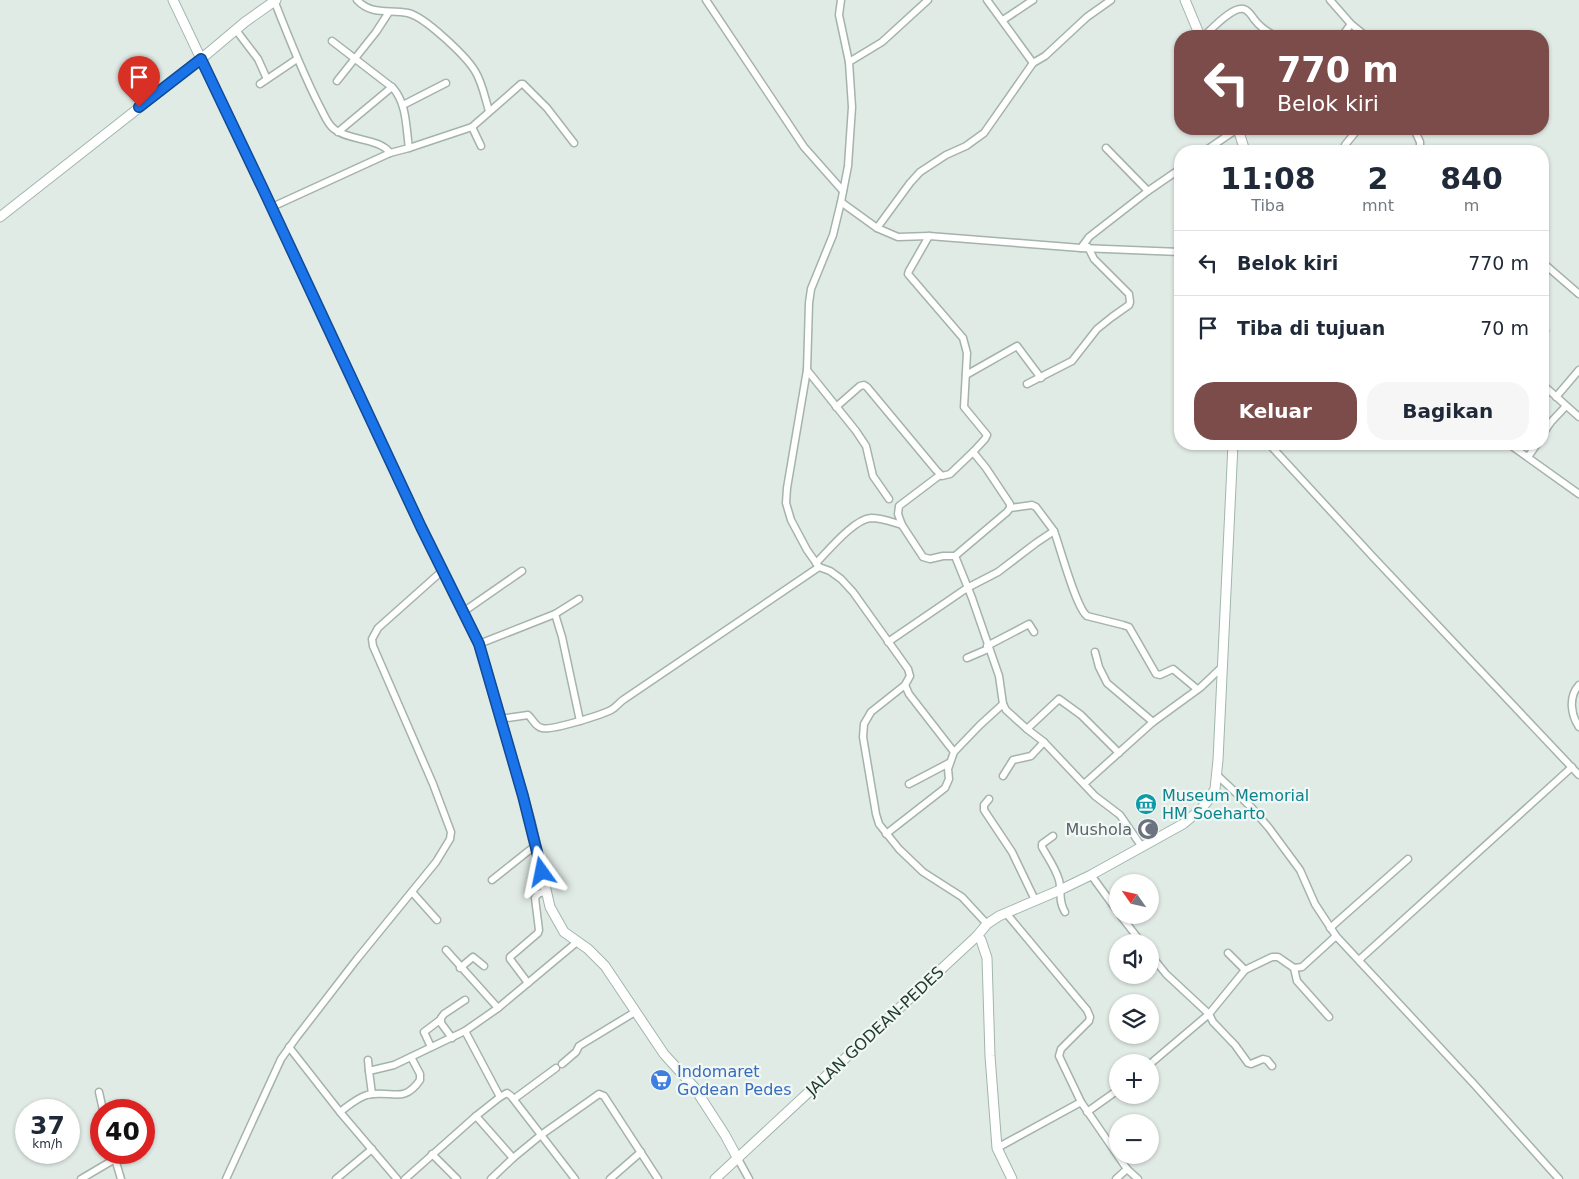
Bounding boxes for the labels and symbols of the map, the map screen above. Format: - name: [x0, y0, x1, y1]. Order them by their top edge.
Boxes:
- pin: [118, 56, 160, 107]
- place label: Museum Memorial HM Soeharto: [1162, 786, 1309, 823]
- museum icon: Museum Memorial HM Soeharto: [1134, 792, 1158, 816]
- mosque icon: Mushola: [1136, 817, 1160, 841]
- place label: Mushola: [1066, 820, 1132, 839]
- position arrow: [515, 845, 567, 897]
- north arrow: [1109, 874, 1159, 924]
- street label: JALAN GODEAN-PEDES: [802, 962, 948, 1100]
- place label: Indomaret Godean Pedes: [677, 1062, 791, 1099]
- supermarket icon: Indomaret Godean Pedes: [649, 1068, 673, 1092]
- speed limit sign: 40: [90, 1099, 155, 1164]

